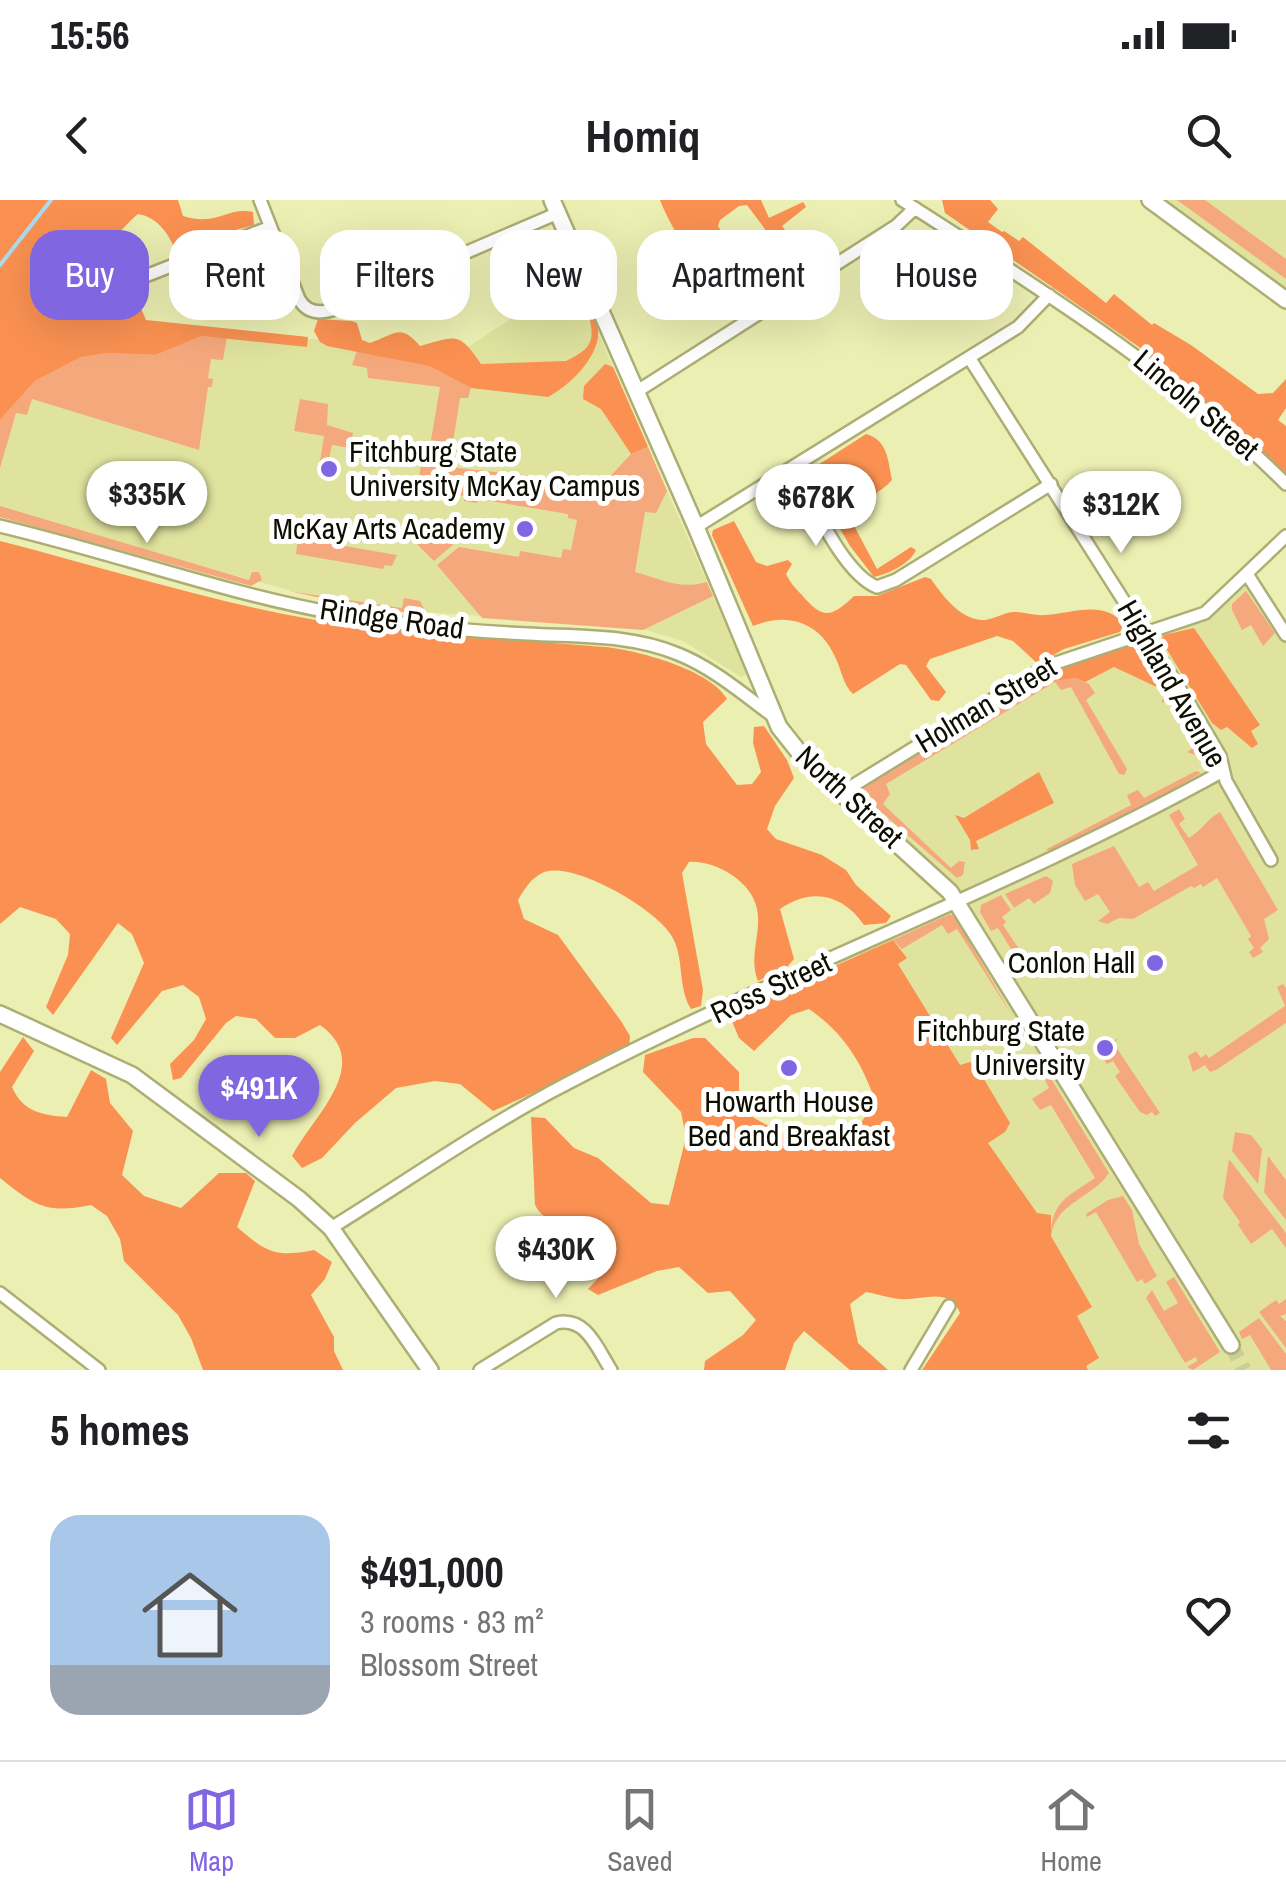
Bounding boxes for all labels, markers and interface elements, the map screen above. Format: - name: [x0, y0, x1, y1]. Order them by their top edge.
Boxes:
- text: 15:56: [50, 10, 130, 61]
- text: Homiq: [586, 105, 700, 166]
- icon: back: [50, 108, 105, 163]
- icon: search: [1181, 108, 1236, 163]
- chip: Buy: [30, 230, 149, 320]
- chip: Rent: [169, 230, 300, 320]
- chip: Filters: [320, 230, 470, 320]
- chip: New: [490, 230, 617, 320]
- chip: Apartment: [637, 230, 840, 320]
- chip: House: [860, 230, 1013, 320]
- street label: Lincoln Street: [1126, 340, 1268, 468]
- place label: Fitchburg State University McKay Campus: [349, 431, 640, 505]
- marker: Fitchburg State University McKay Campus: [318, 458, 340, 480]
- pin: $335K: [77, 461, 217, 546]
- pin: $678K: [746, 464, 886, 549]
- pin: $312K: [1051, 471, 1191, 556]
- text: $335K: [108, 472, 186, 515]
- text: $678K: [777, 475, 855, 518]
- text: $312K: [1082, 482, 1160, 525]
- place label: McKay Arts Academy: [273, 508, 506, 548]
- marker: McKay Arts Academy: [514, 518, 536, 540]
- street label: Rindge Road: [318, 588, 467, 648]
- street label: Highland Avenue: [1109, 593, 1237, 774]
- street label: Holman Street: [908, 646, 1063, 762]
- street label: North Street: [788, 736, 912, 856]
- street label: Ross Street: [704, 942, 837, 1032]
- place label: Conlon Hall: [1008, 942, 1135, 982]
- marker: Conlon Hall: [1144, 952, 1166, 974]
- place label: Fitchburg State University: [917, 1010, 1086, 1084]
- marker: Fitchburg State University: [1094, 1037, 1116, 1059]
- pin: $491K: [189, 1055, 329, 1140]
- marker: Howarth House Bed and Breakfast: [778, 1057, 800, 1079]
- text: $491K: [220, 1066, 298, 1109]
- place label: Howarth House Bed and Breakfast: [688, 1081, 890, 1155]
- pin: $430K: [486, 1216, 626, 1301]
- text: $430K: [517, 1227, 595, 1270]
- text: 5 homes: [50, 1402, 190, 1458]
- icon: filters: [1181, 1403, 1236, 1458]
- text: $491,000: [360, 1544, 504, 1600]
- icon: home: [130, 1555, 250, 1675]
- icon: heart: [1181, 1588, 1236, 1643]
- text: 3 rooms · 83 m²: [360, 1600, 544, 1643]
- text: Blossom Street: [360, 1643, 538, 1686]
- tab: Map: [184, 1782, 239, 1880]
- tab: Saved: [607, 1782, 672, 1880]
- tab: Home: [1041, 1782, 1102, 1880]

